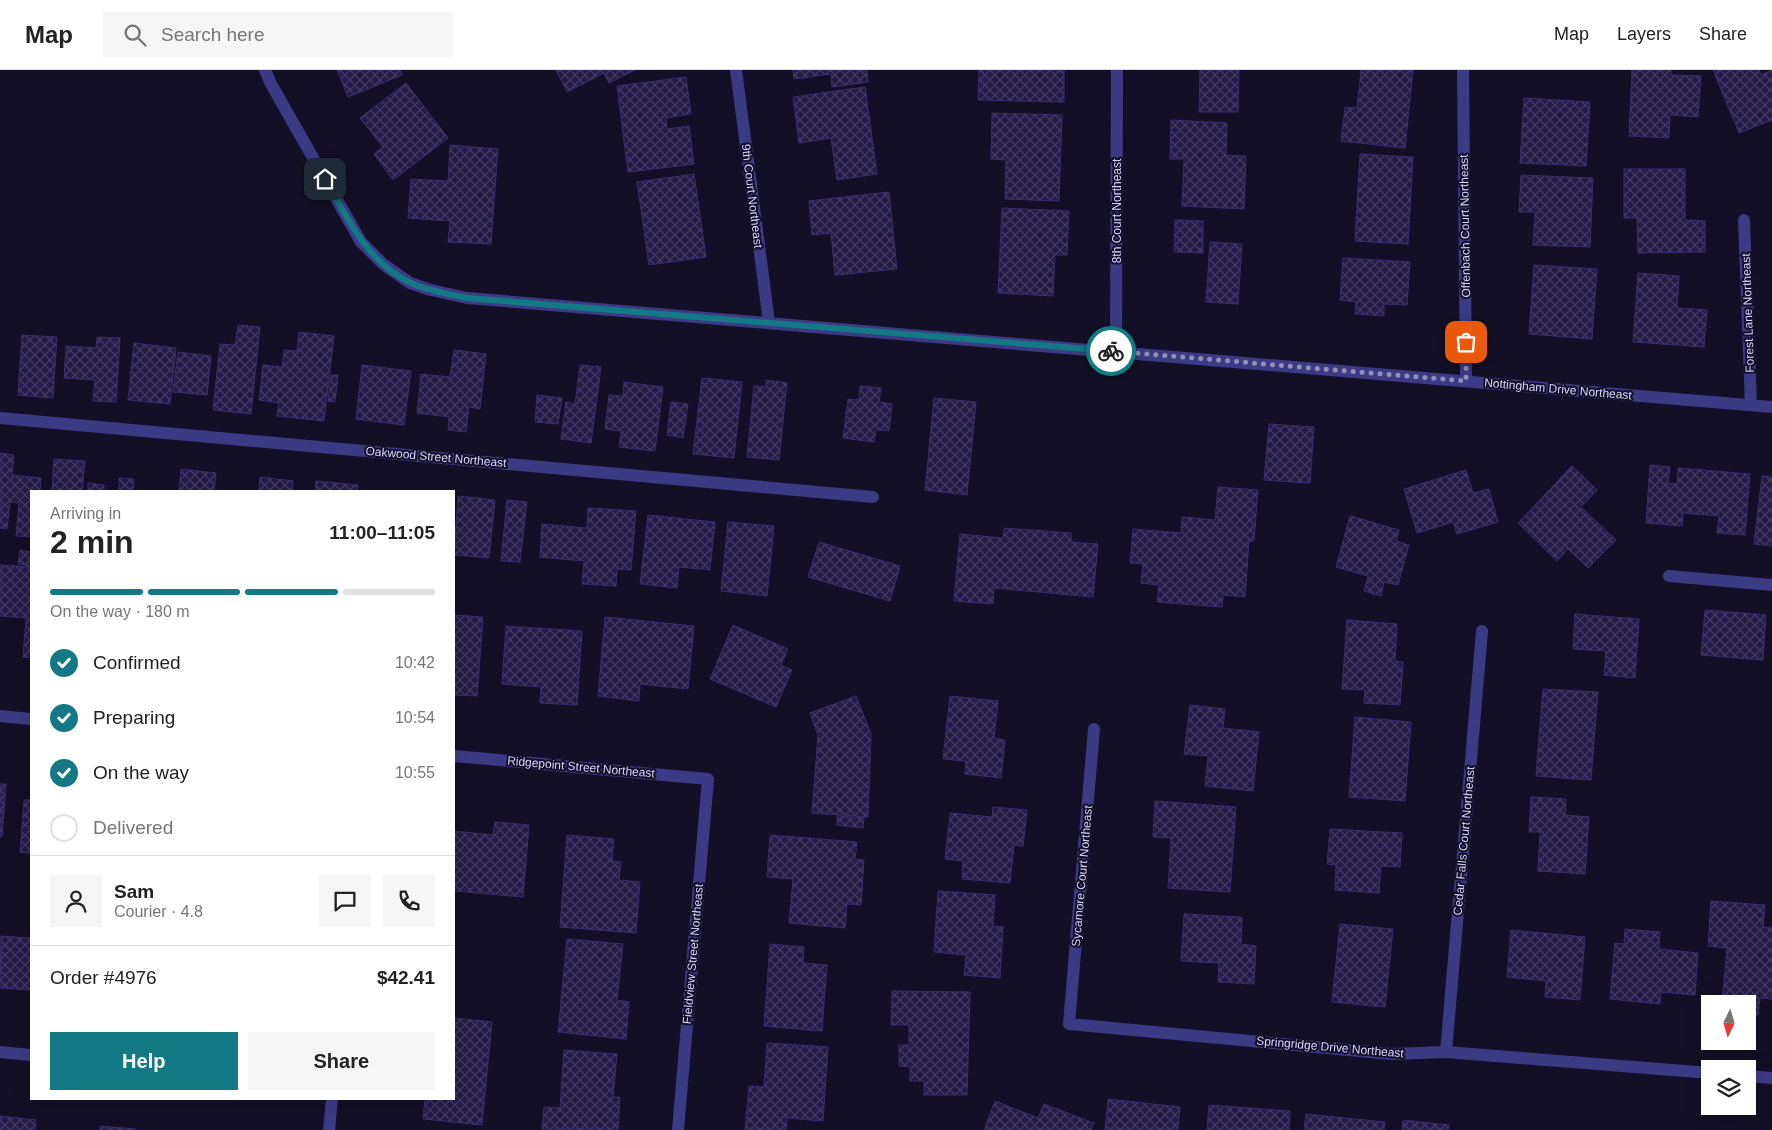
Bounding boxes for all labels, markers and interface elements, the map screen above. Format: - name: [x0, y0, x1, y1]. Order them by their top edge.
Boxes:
- search box: [103, 12, 453, 57]
- text: Map: [25, 21, 73, 48]
- icon: search: [121, 21, 149, 49]
- text: Search here: [161, 24, 265, 45]
- text: Map: [1554, 24, 1589, 44]
- text: Layers: [1617, 24, 1671, 44]
- text: Share: [1699, 24, 1747, 44]
- street label: 9th Court Northeast: [739, 143, 765, 249]
- street label: Offenbach Court Northeast: [1457, 154, 1473, 298]
- pin: [304, 158, 346, 200]
- street label: 8th Court Northeast: [1110, 158, 1124, 263]
- icon: home: [311, 165, 339, 193]
- street label: Forest Lane Northeast: [1739, 252, 1757, 373]
- pin: [1445, 321, 1487, 363]
- courier: [1086, 326, 1136, 376]
- icon: bag: [1452, 328, 1480, 356]
- icon: bike: [1097, 337, 1125, 365]
- street label: Nottingham Drive Northeast: [1484, 376, 1633, 402]
- street label: Oakwood Street Northeast: [365, 444, 508, 470]
- text: Arriving in: [50, 505, 121, 522]
- text: 11:00–11:05: [329, 522, 435, 543]
- text: 2 min: [50, 524, 134, 560]
- text: On the way · 180 m: [50, 603, 190, 620]
- icon: check: [50, 649, 78, 677]
- text: Confirmed: [93, 652, 181, 673]
- text: 10:42: [395, 654, 435, 671]
- icon: check: [50, 704, 78, 732]
- text: Preparing: [93, 707, 175, 728]
- text: 10:54: [395, 709, 435, 726]
- street label: Ridgepoint Street Northeast: [507, 754, 656, 780]
- icon: check: [50, 759, 78, 787]
- text: On the way: [93, 762, 189, 783]
- text: 10:55: [395, 764, 435, 781]
- street label: Cedar Falls Court Northeast: [1451, 765, 1478, 916]
- street label: Sycamore Court Northeast: [1069, 804, 1095, 947]
- text: Delivered: [93, 817, 173, 838]
- button: person: [50, 875, 102, 927]
- button: chat: [319, 875, 371, 927]
- button: phone: [383, 875, 435, 927]
- text: Sam: [114, 881, 154, 902]
- street label: Fieldview Street Northeast: [680, 883, 706, 1025]
- text: Courier · 4.8: [114, 903, 203, 920]
- text: Order #4976: [50, 967, 157, 988]
- text: $42.41: [377, 967, 435, 988]
- north arrow: [1701, 995, 1756, 1050]
- map controls: [1701, 995, 1756, 1115]
- button: Help: [50, 1032, 238, 1090]
- button: Share: [248, 1032, 435, 1090]
- street label: Springridge Drive Northeast: [1256, 1034, 1405, 1060]
- button: layers: [1701, 1060, 1756, 1115]

